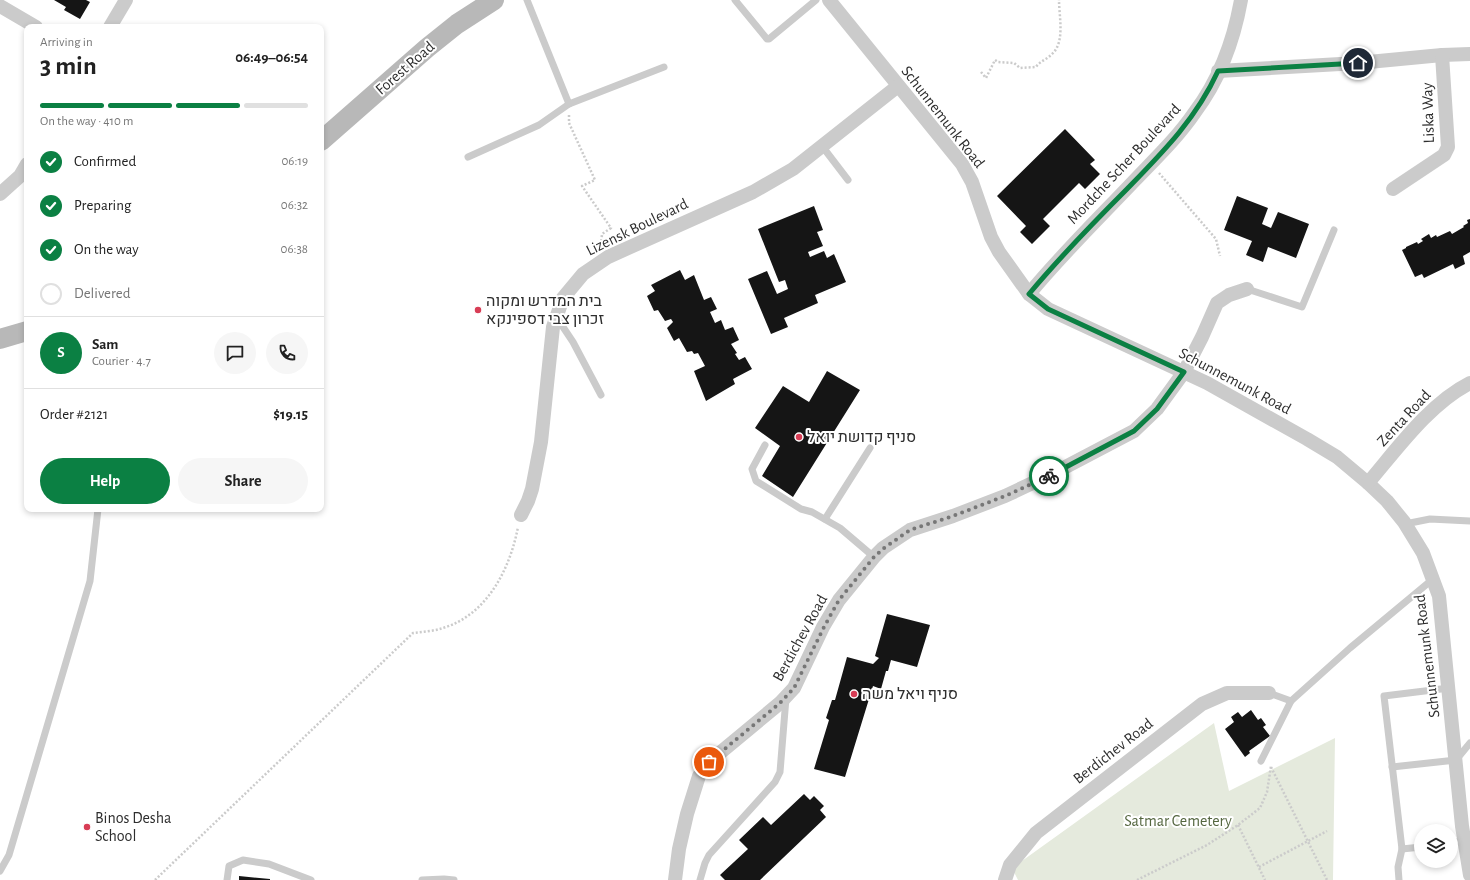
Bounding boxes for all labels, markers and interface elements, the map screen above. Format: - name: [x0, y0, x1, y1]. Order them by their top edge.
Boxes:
- text: Arriving in: [40, 36, 93, 49]
- street label: Forest Road: [373, 38, 437, 98]
- pin: [1341, 46, 1375, 80]
- text: 06:49–06:54: [235, 50, 308, 65]
- icon: home: [1347, 52, 1369, 74]
- text: 3 min: [40, 53, 97, 79]
- street label: Schunnemunk Road: [898, 63, 988, 171]
- street label: Liska Way: [1419, 82, 1438, 144]
- street label: Mordche Scher Boulevard: [1064, 101, 1184, 227]
- text: On the way · 410 m: [40, 115, 134, 128]
- icon: check: [40, 151, 62, 173]
- text: Confirmed: [74, 154, 136, 169]
- text: 06:19: [281, 155, 308, 168]
- icon: check: [40, 195, 62, 217]
- street label: Lizensk Boulevard: [583, 195, 691, 259]
- text: Preparing: [74, 198, 131, 213]
- text: 06:32: [281, 199, 308, 212]
- icon: check: [40, 239, 62, 261]
- text: On the way: [74, 242, 139, 257]
- text: 06:38: [281, 243, 308, 256]
- text: Delivered: [74, 286, 131, 301]
- place label: בית המדרש ומקוה זכרון צבי דספינקא: [486, 293, 604, 327]
- marker: בית המדרש ומקוה זכרון צבי דספינקא: [473, 305, 483, 315]
- button: chat: [214, 332, 256, 374]
- button: phone: [266, 332, 308, 374]
- text: Sam: [92, 337, 118, 352]
- text: S: [57, 345, 65, 360]
- street label: Schunnemunk Road: [1176, 345, 1294, 417]
- text: Courier · 4.7: [92, 355, 151, 368]
- street label: Zenta Road: [1374, 387, 1434, 449]
- text: Order #2121: [40, 407, 108, 422]
- text: $19.15: [273, 407, 308, 422]
- place label: סניף קדושת יואל: [807, 429, 916, 445]
- marker: סניף קדושת יואל: [794, 432, 804, 442]
- courier: [1029, 456, 1069, 496]
- button: Help: [40, 458, 170, 504]
- button: Share: [178, 458, 308, 504]
- icon: bike: [1038, 465, 1060, 487]
- street label: Berdichev Road: [770, 592, 830, 684]
- street label: Schunnemunk Road: [1411, 593, 1443, 719]
- place label: סניף ויאל משה: [862, 686, 958, 702]
- marker: סניף ויאל משה: [849, 689, 859, 699]
- street label: Berdichev Road: [1070, 715, 1156, 787]
- pin: [692, 745, 726, 779]
- icon: bag: [698, 751, 720, 773]
- place label: Binos Desha School: [95, 810, 171, 844]
- park label: Satmar Cemetery: [1124, 813, 1232, 830]
- marker: Binos Desha School: [82, 822, 92, 832]
- map controls: [1414, 824, 1458, 868]
- button: layers: [1414, 824, 1458, 868]

